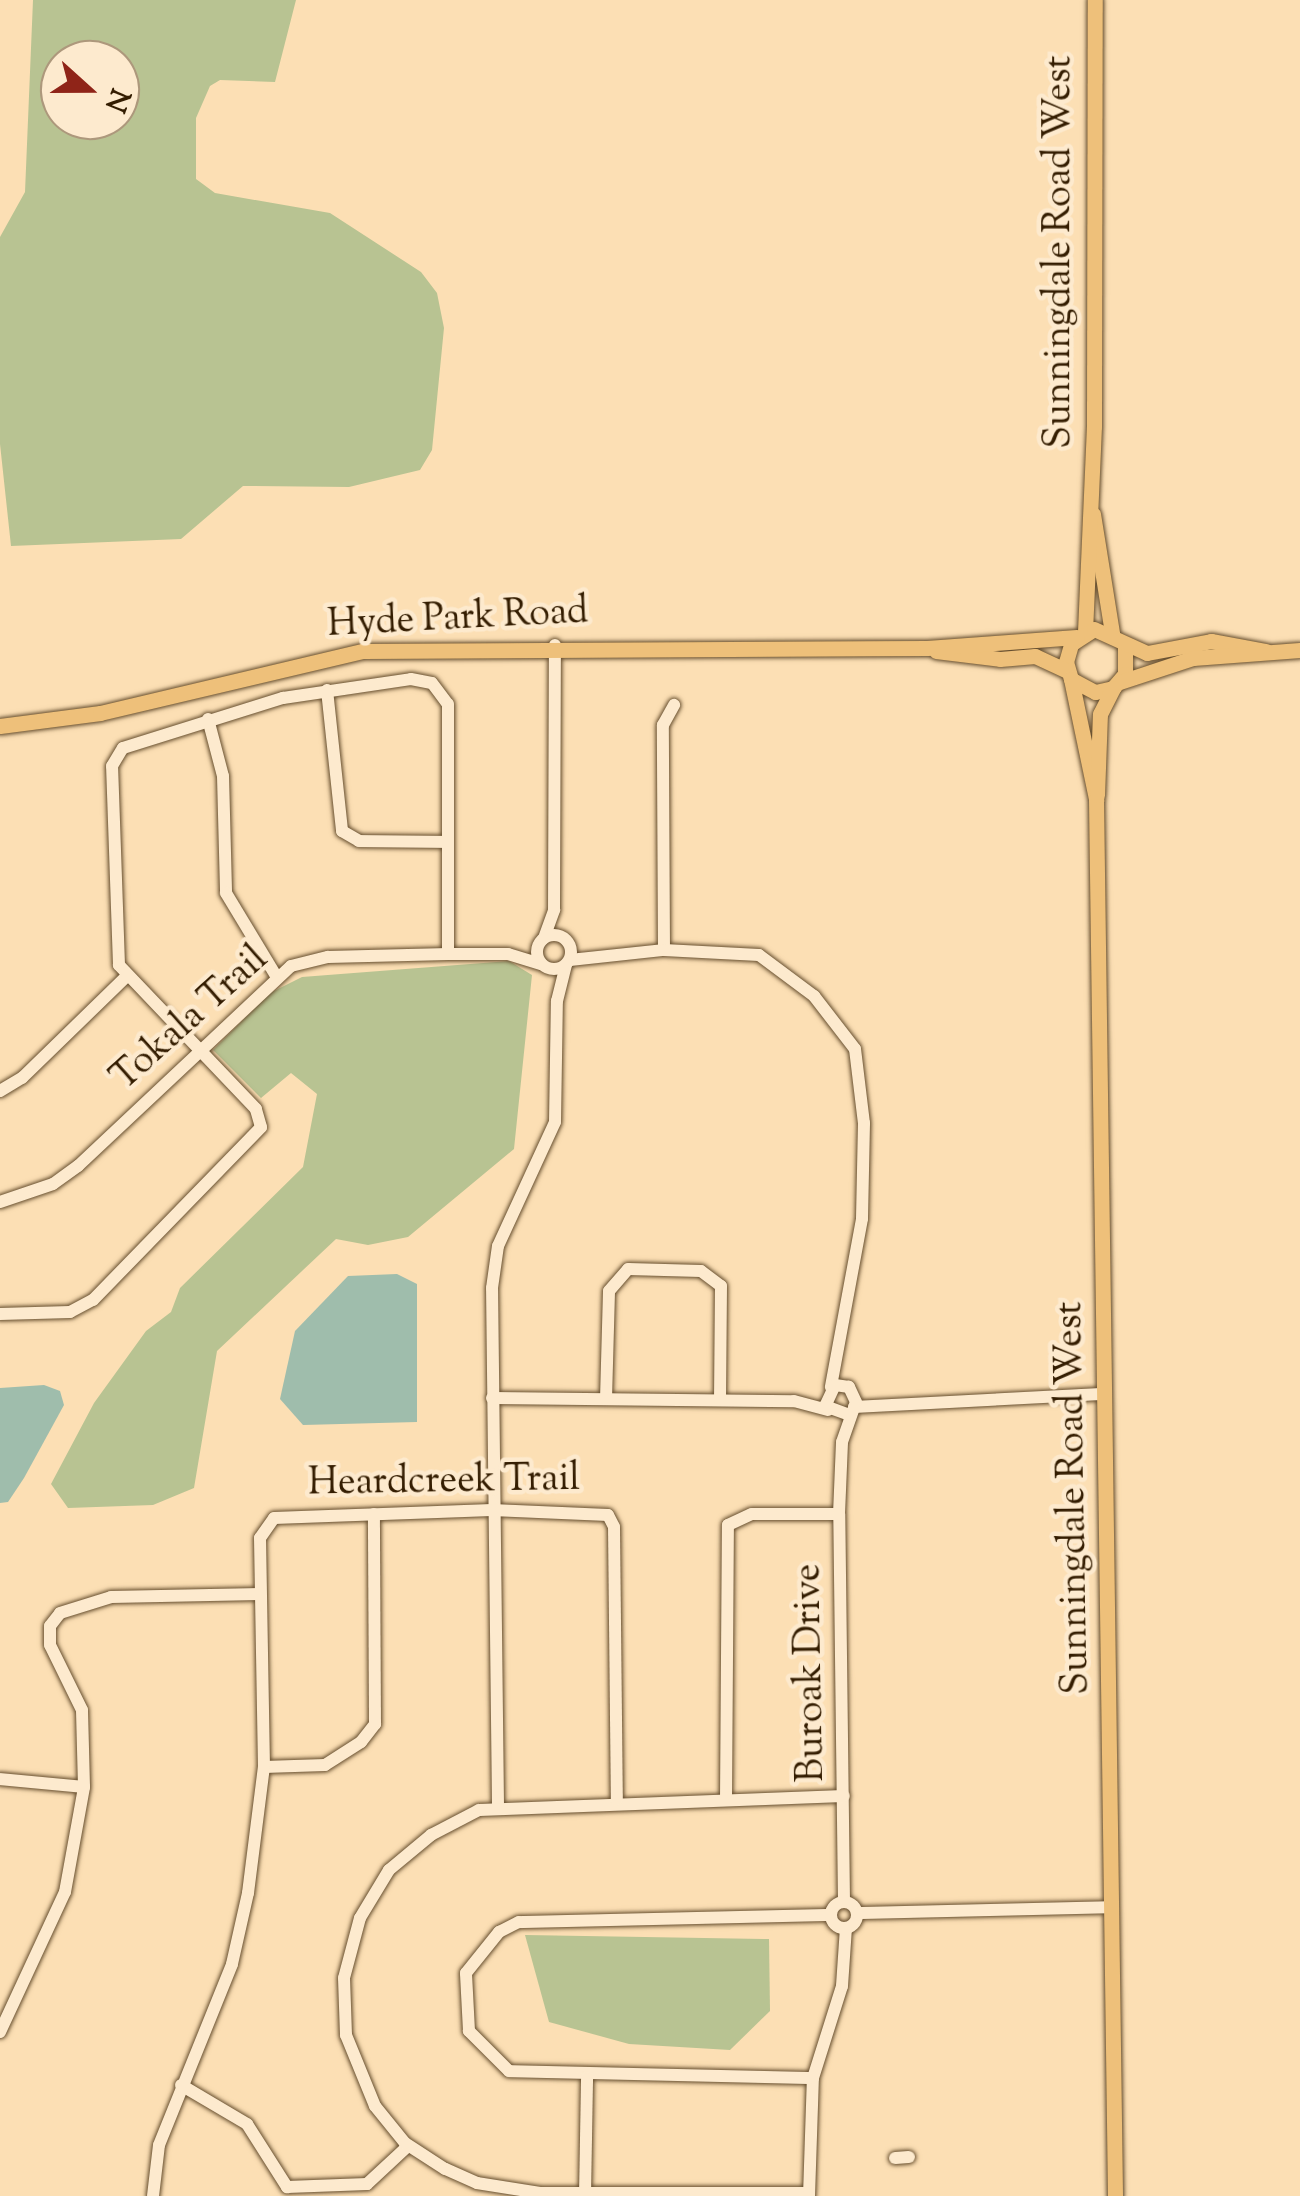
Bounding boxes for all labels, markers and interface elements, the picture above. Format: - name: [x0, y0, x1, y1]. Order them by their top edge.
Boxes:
- north arrow: [40, 40, 140, 140]
- street label: Sunningdale Road West: [1038, 55, 1084, 449]
- text: N: [93, 82, 139, 118]
- street label: Hyde Park Road: [326, 590, 590, 650]
- street label: Tokala Trail: [103, 938, 279, 1102]
- street label: Sunningdale Road West: [1049, 1301, 1101, 1695]
- street label: Heardcreek Trail: [308, 1458, 580, 1508]
- street label: Buroak Drive: [787, 1563, 837, 1783]

